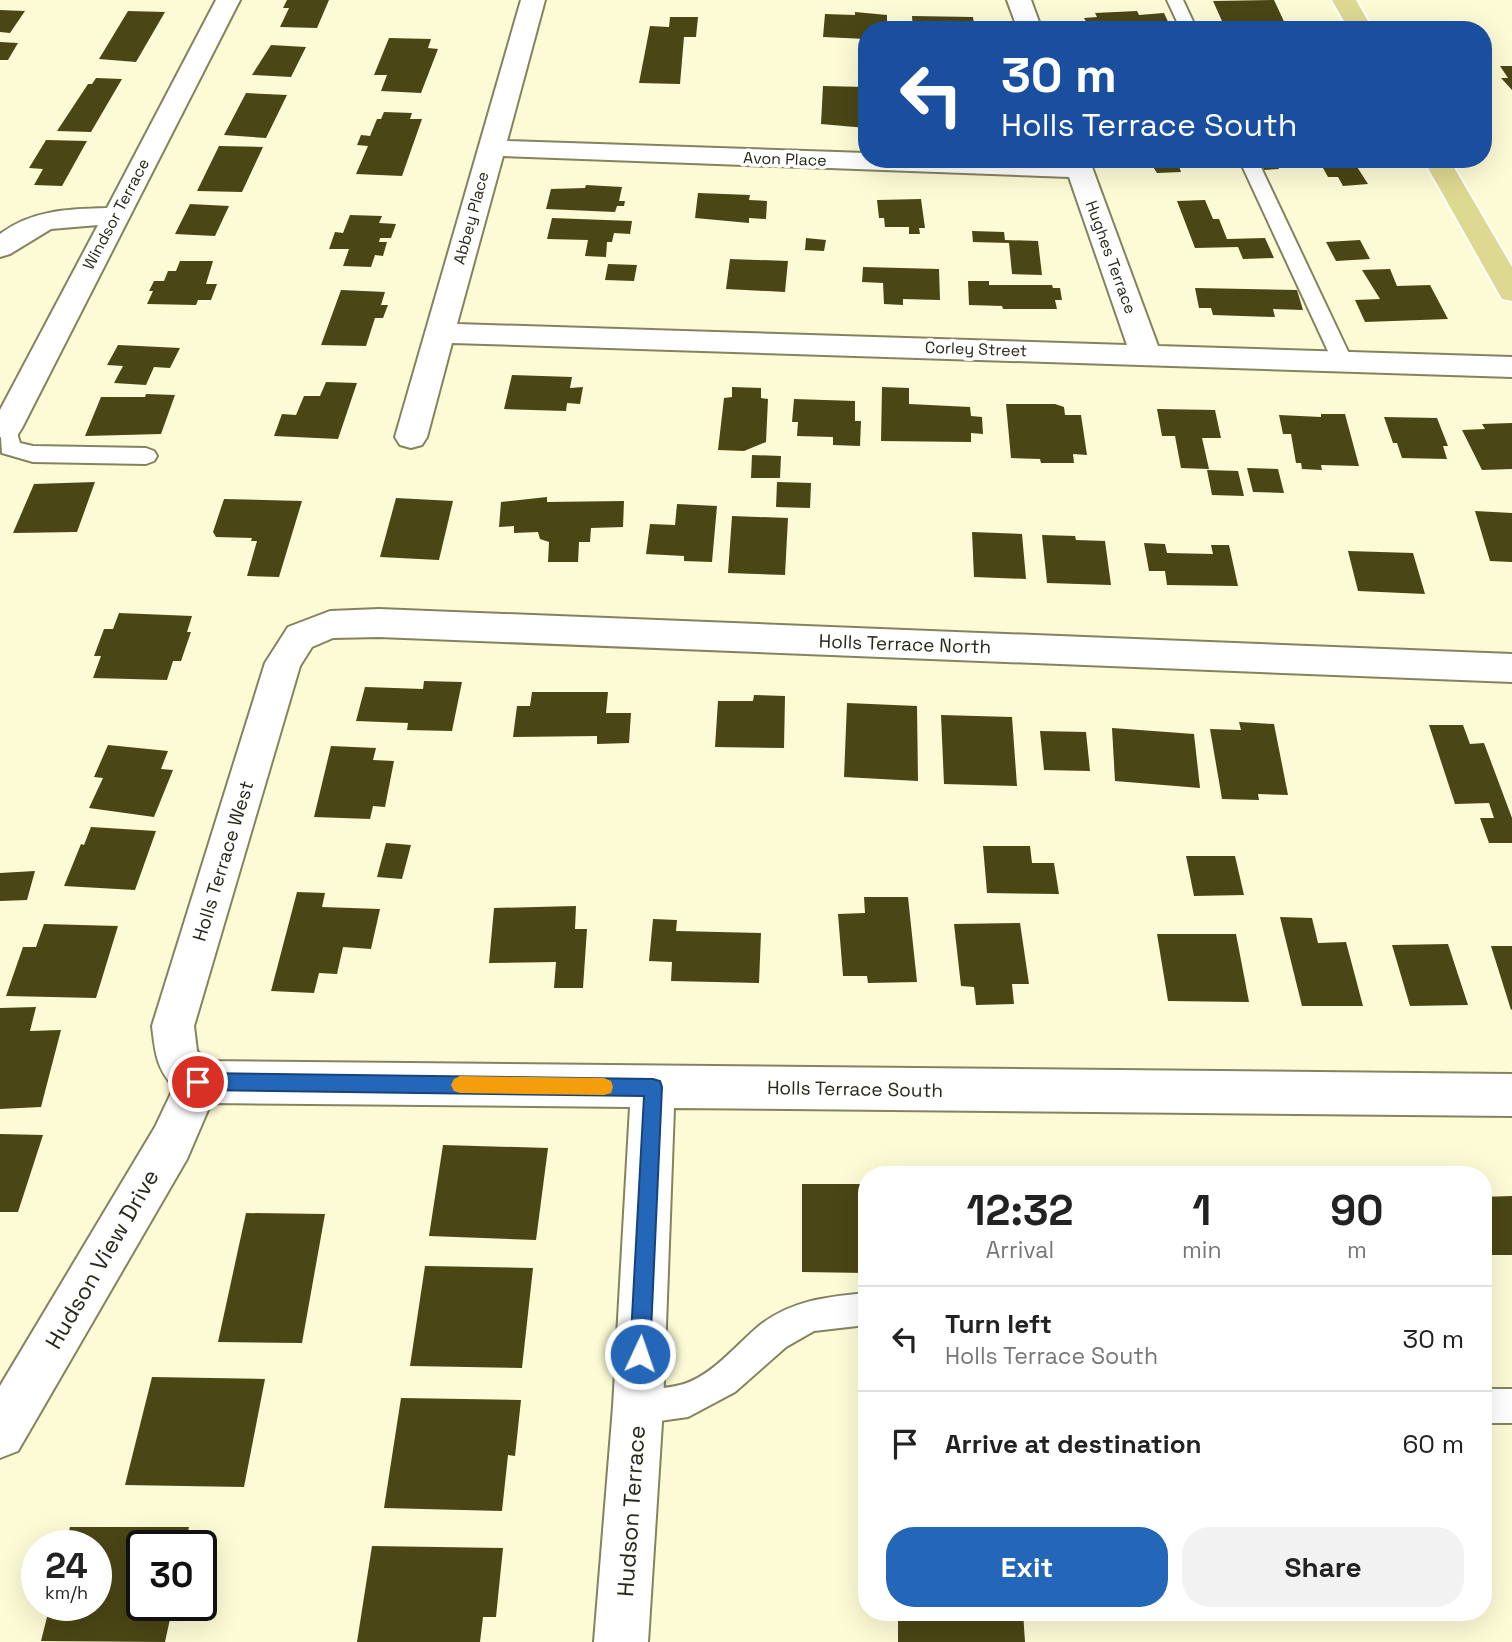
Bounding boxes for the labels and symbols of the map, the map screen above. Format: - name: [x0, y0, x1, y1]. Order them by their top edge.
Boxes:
- street label: Avon Place: [743, 147, 827, 171]
- street label: Windsor Terrace: [78, 155, 154, 273]
- street label: Abbey Place: [448, 169, 494, 267]
- street label: Hughes Terrace: [1081, 197, 1141, 317]
- street label: Corley Street: [924, 337, 1028, 361]
- street label: Holls Terrace North: [818, 628, 992, 660]
- street label: Holls Terrace West: [187, 778, 259, 944]
- pin: [168, 1052, 228, 1112]
- street label: Holls Terrace South: [767, 1075, 943, 1103]
- street label: Hudson View Drive: [38, 1164, 166, 1354]
- position arrow: [603, 1317, 677, 1391]
- street label: Hudson Terrace: [610, 1424, 652, 1598]
- speed limit sign: 30: [126, 1530, 217, 1621]

